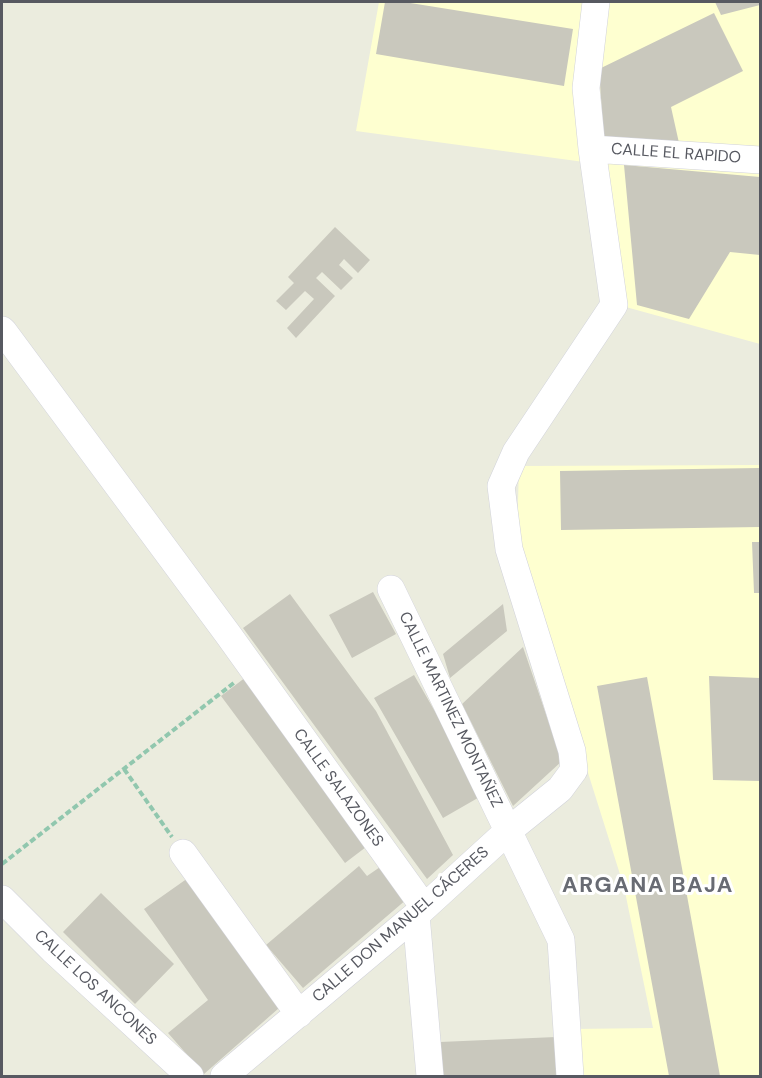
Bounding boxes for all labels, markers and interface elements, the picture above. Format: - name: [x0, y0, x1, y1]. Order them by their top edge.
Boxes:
- street label: CALLE EL RAPIDO: [610, 140, 742, 168]
- street label: CALLE MARTINEZ MONTAÑEZ: [394, 609, 506, 811]
- street label: CALLE SALAZONES: [289, 725, 387, 851]
- street label: CALLE DON MANUEL CÁCERES: [309, 843, 493, 1007]
- district label: ARGANA BAJA: [562, 873, 734, 899]
- street label: CALLE LOS ANCONES: [30, 926, 160, 1050]

